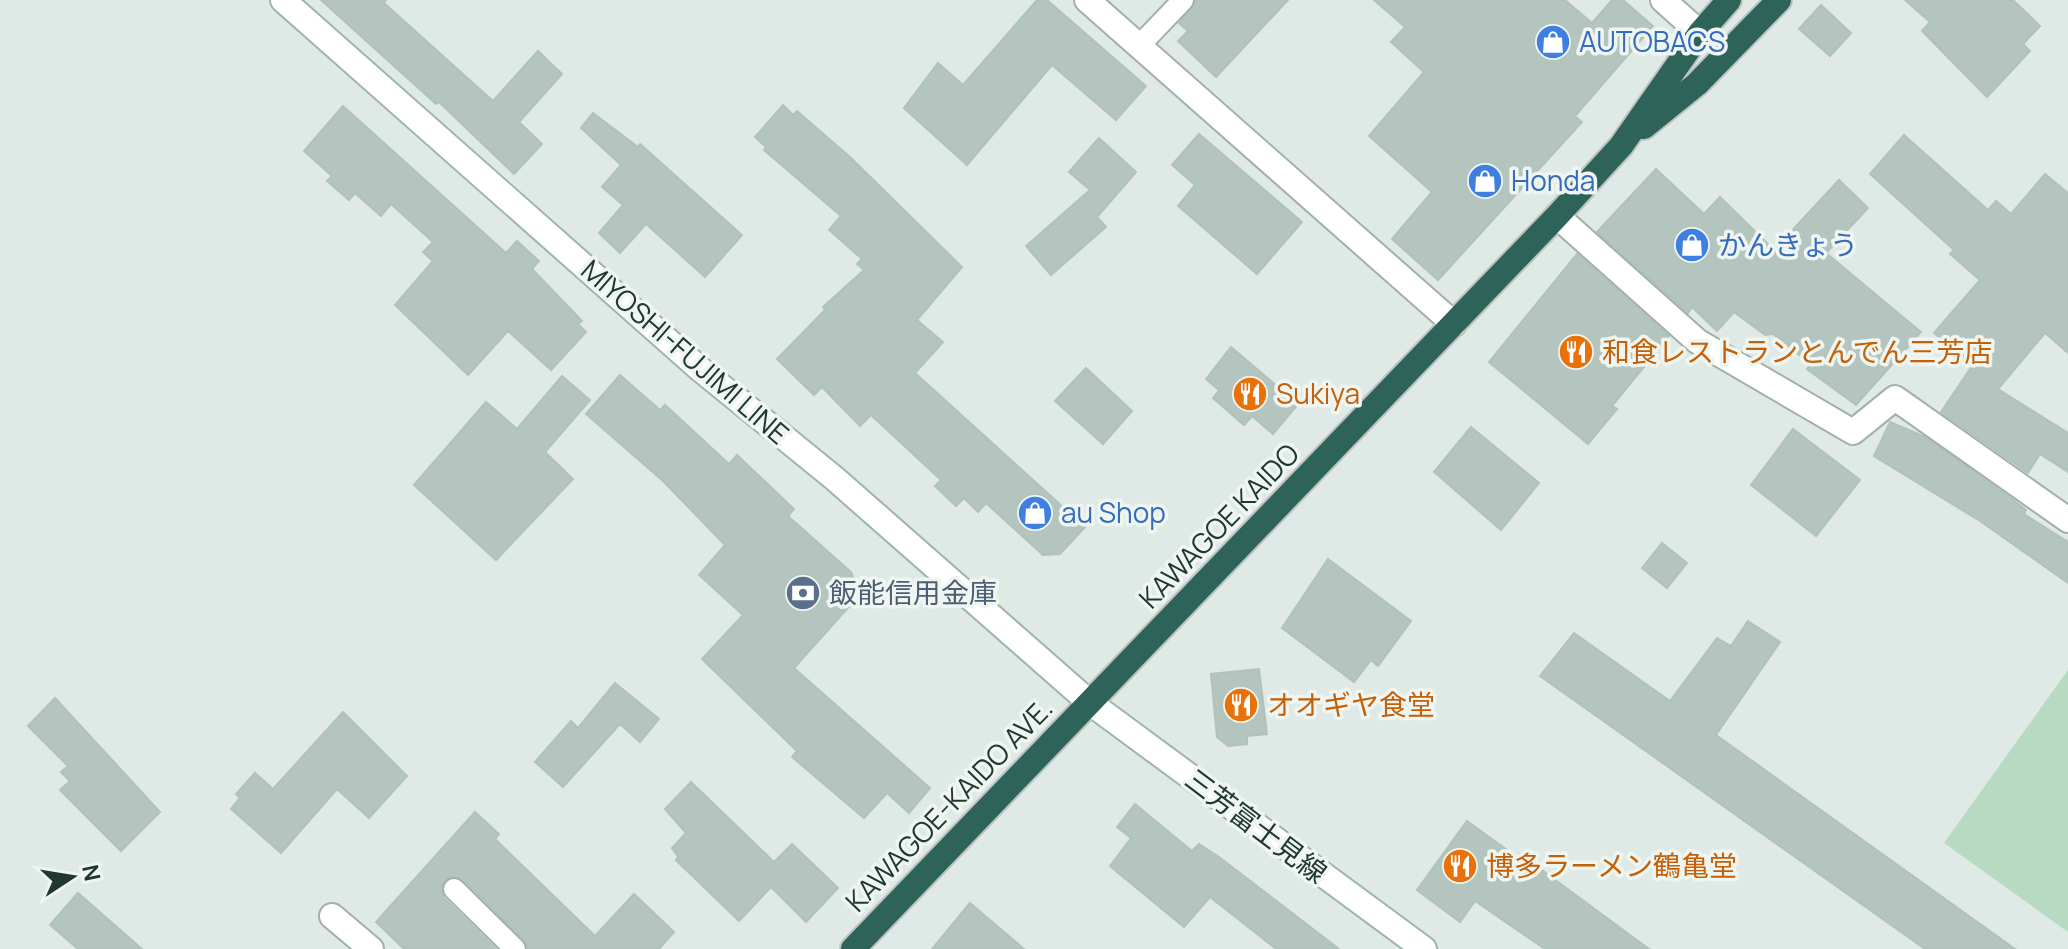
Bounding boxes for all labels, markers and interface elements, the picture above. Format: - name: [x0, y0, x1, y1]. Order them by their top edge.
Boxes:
- place label: AUTOBACS: [1579, 22, 1725, 60]
- shop icon: AUTOBACS: [1534, 23, 1572, 61]
- place label: Honda: [1511, 161, 1595, 199]
- shop icon: Honda: [1466, 162, 1504, 200]
- place label: かんきょう: [1718, 225, 1858, 263]
- shop icon: かんきょう: [1673, 226, 1711, 264]
- street label: MIYOSHI-FUJIMI LINE: [574, 251, 797, 452]
- place label: 和食レストランとんでん三芳店: [1602, 332, 1993, 370]
- restaurant icon: 和食レストランとんでん三芳店: [1557, 333, 1595, 371]
- place label: Sukiya: [1276, 374, 1360, 412]
- restaurant icon: Sukiya: [1231, 375, 1269, 413]
- street label: KAWAGOE KAIDO: [1130, 435, 1307, 616]
- place label: au Shop: [1061, 493, 1166, 531]
- shop icon: au Shop: [1016, 494, 1054, 532]
- place label: 飯能信用金庫: [829, 573, 997, 611]
- bank icon: 飯能信用金庫: [784, 574, 822, 612]
- place label: オオギヤ食堂: [1267, 685, 1435, 723]
- restaurant icon: オオギヤ食堂: [1222, 686, 1260, 724]
- street label: KAWAGOE-KAIDO AVE.: [836, 689, 1060, 919]
- street label: 三芳富士見線: [1178, 759, 1335, 891]
- north arrow: [32, 837, 112, 917]
- place label: 博多ラーメン鶴亀堂: [1486, 846, 1737, 884]
- restaurant icon: 博多ラーメン鶴亀堂: [1441, 847, 1479, 885]
- text: N: [75, 862, 108, 884]

